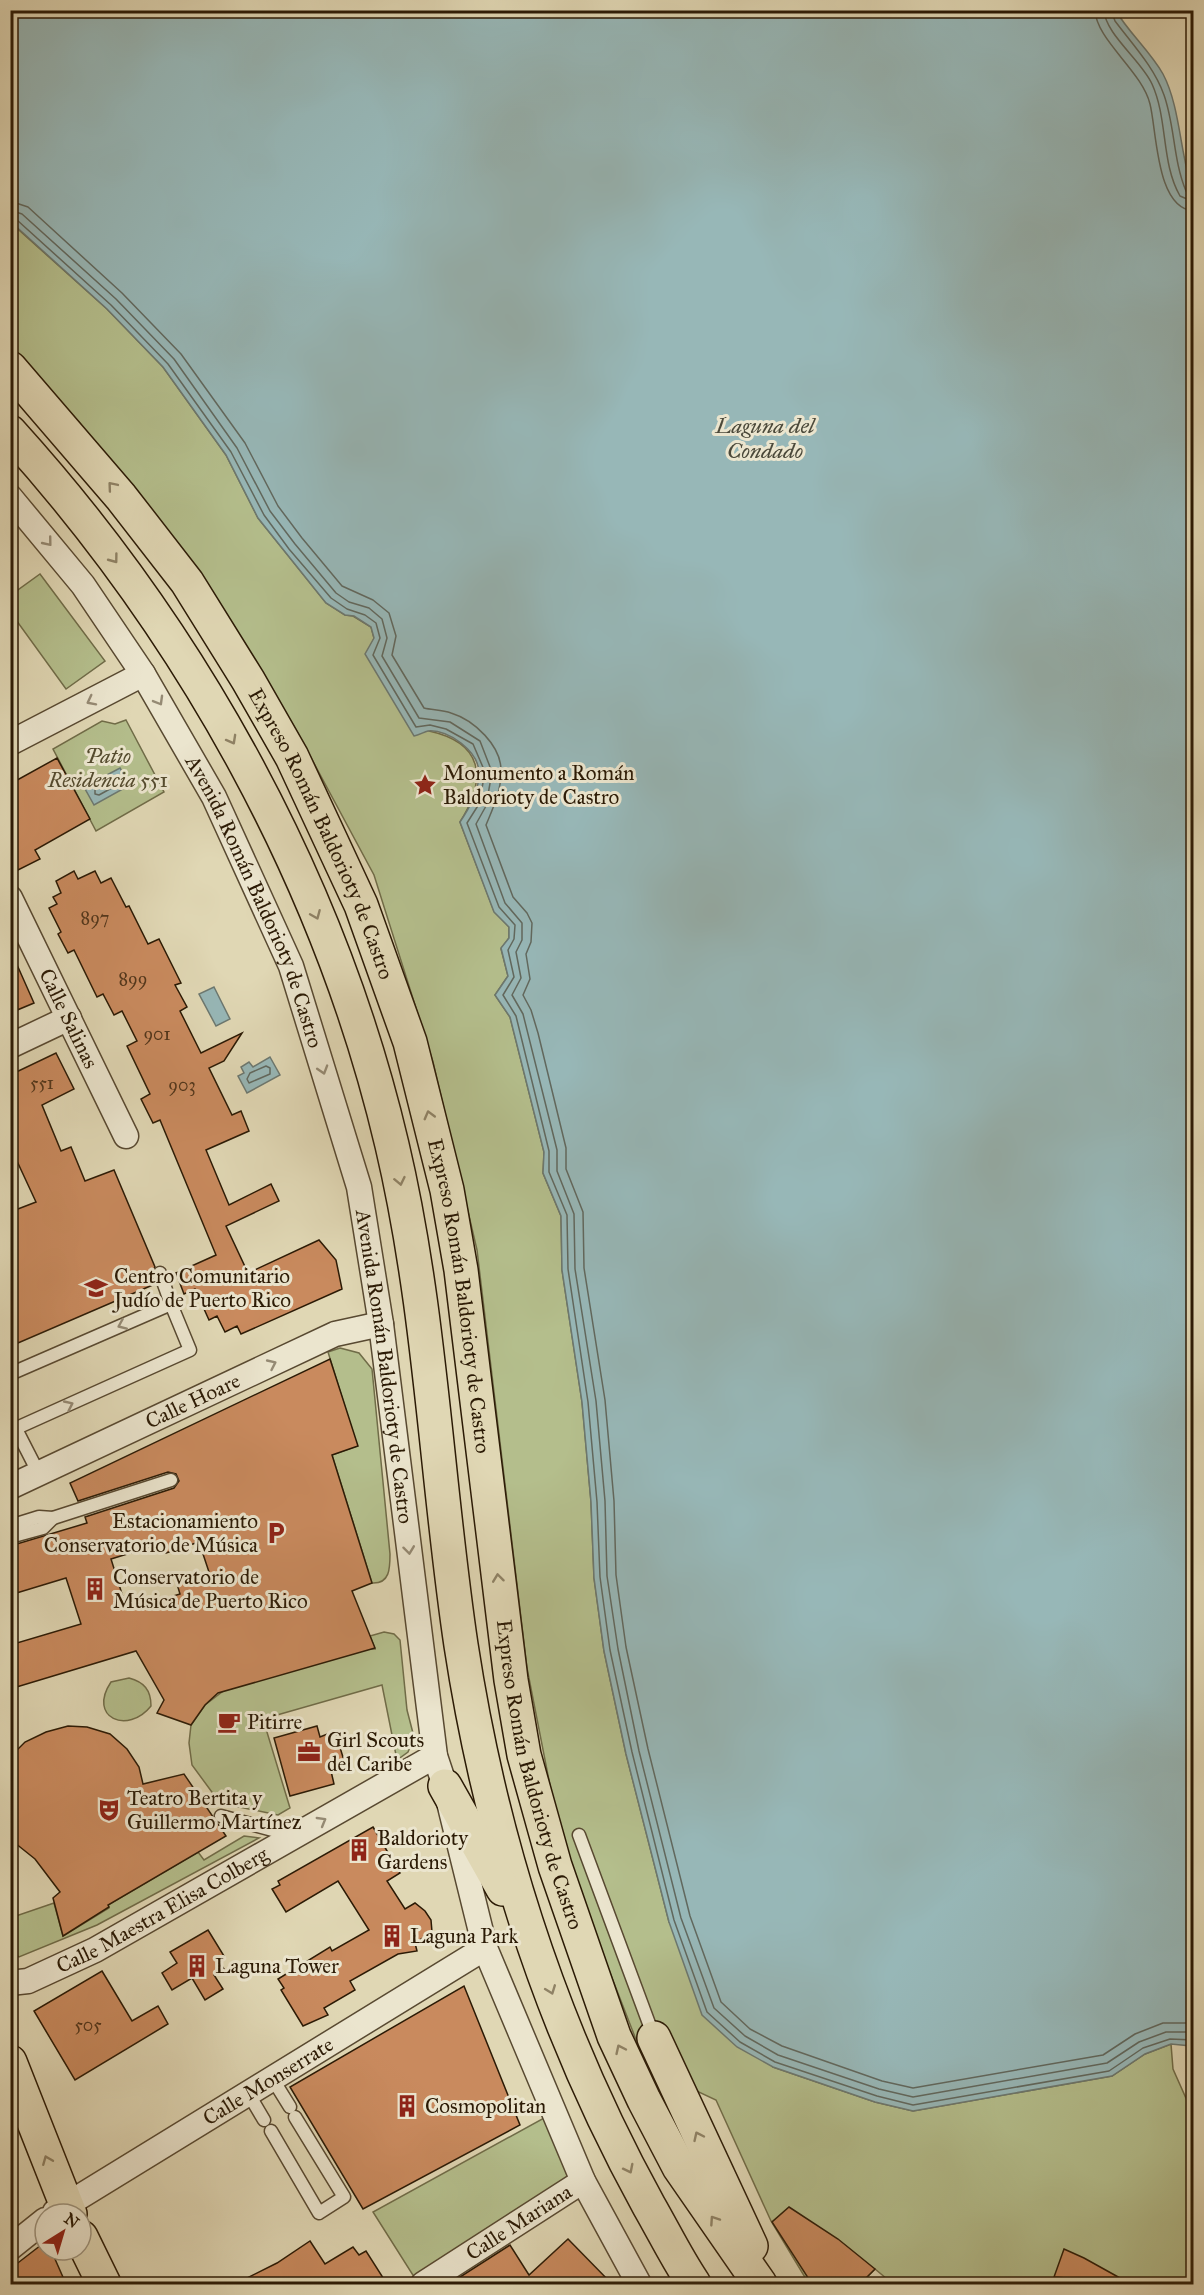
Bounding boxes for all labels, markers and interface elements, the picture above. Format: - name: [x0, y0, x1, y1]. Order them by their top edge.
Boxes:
- water label: Laguna del Condado: [715, 412, 817, 464]
- one-way arrow: [108, 482, 119, 493]
- one-way arrow: [40, 535, 51, 546]
- one-way arrow: [106, 552, 117, 563]
- street label: Expreso Román Baldorioty de Castro: [242, 684, 400, 983]
- one-way arrow: [87, 694, 98, 706]
- one-way arrow: [152, 695, 163, 706]
- one-way arrow: [224, 734, 236, 744]
- park label: Patio Residencia 551: [47, 743, 168, 793]
- street label: Avenida Román Baldorioty de Castro: [179, 750, 329, 1051]
- place label: Monumento a Román Baldorioty de Castro: [443, 760, 634, 810]
- place icon: Monumento a Román Baldorioty de Castro: [412, 772, 438, 798]
- house number: 897: [81, 907, 109, 929]
- one-way arrow: [309, 909, 321, 920]
- street label: Calle Salinas: [33, 964, 104, 1073]
- house number: 899: [119, 968, 147, 990]
- house number: 901: [143, 1023, 171, 1045]
- one-way arrow: [316, 1064, 328, 1075]
- house number: 551: [30, 1072, 54, 1094]
- house number: 903: [168, 1074, 196, 1096]
- one-way arrow: [424, 1111, 437, 1121]
- street label: Expreso Román Baldorioty de Castro: [422, 1136, 496, 1455]
- one-way arrow: [393, 1176, 406, 1186]
- street label: Avenida Román Baldorioty de Castro: [350, 1207, 419, 1525]
- place label: Centro Comunitario Judío de Puerto Rico: [112, 1263, 291, 1313]
- school or university icon: Centro Comunitario Judío de Puerto Rico: [83, 1275, 109, 1301]
- one-way arrow: [117, 1318, 128, 1330]
- one-way arrow: [266, 1360, 277, 1372]
- street label: Calle Hoare: [141, 1367, 245, 1434]
- one-way arrow: [63, 1400, 74, 1412]
- place label: Estacionamiento Conservatorio de Música: [44, 1508, 258, 1558]
- parking icon: Estacionamiento Conservatorio de Música: [263, 1520, 289, 1546]
- one-way arrow: [402, 1546, 415, 1555]
- place label: Conservatorio de Música de Puerto Rico: [113, 1564, 308, 1614]
- one-way arrow: [492, 1573, 505, 1582]
- building icon: Conservatorio de Música de Puerto Rico: [82, 1576, 108, 1602]
- street label: Expreso Román Baldorioty de Castro: [491, 1618, 589, 1933]
- cafe icon: Pitirre: [216, 1709, 242, 1735]
- place label: Pitirre: [247, 1709, 303, 1735]
- place label: Girl Scouts del Caribe: [327, 1727, 424, 1777]
- office icon: Girl Scouts del Caribe: [296, 1739, 322, 1765]
- place label: Teatro Bertita y Guillermo Martínez: [127, 1785, 302, 1835]
- theatre icon: Teatro Bertita y Guillermo Martínez: [96, 1797, 122, 1823]
- one-way arrow: [316, 1816, 326, 1828]
- place label: Baldorioty Gardens: [377, 1825, 469, 1875]
- building icon: Baldorioty Gardens: [346, 1837, 372, 1863]
- street label: Calle Maestra Elisa Colberg: [52, 1841, 273, 1979]
- building icon: Laguna Park: [379, 1923, 405, 1949]
- place label: Laguna Park: [410, 1923, 519, 1949]
- building icon: Laguna Tower: [184, 1953, 210, 1979]
- place label: Laguna Tower: [215, 1953, 339, 1979]
- one-way arrow: [544, 1984, 556, 1995]
- house number: 505: [74, 2014, 102, 2036]
- street label: Calle Monserrate: [198, 2031, 338, 2131]
- one-way arrow: [616, 2045, 628, 2056]
- building icon: Cosmopolitan: [394, 2093, 420, 2119]
- place label: Cosmopolitan: [425, 2093, 546, 2119]
- one-way arrow: [694, 2131, 706, 2142]
- one-way arrow: [42, 2155, 54, 2166]
- one-way arrow: [622, 2162, 633, 2173]
- street label: Calle Mariana: [461, 2179, 577, 2266]
- north arrow: [33, 2202, 93, 2262]
- text: N: [61, 2209, 83, 2232]
- one-way arrow: [711, 2215, 722, 2226]

